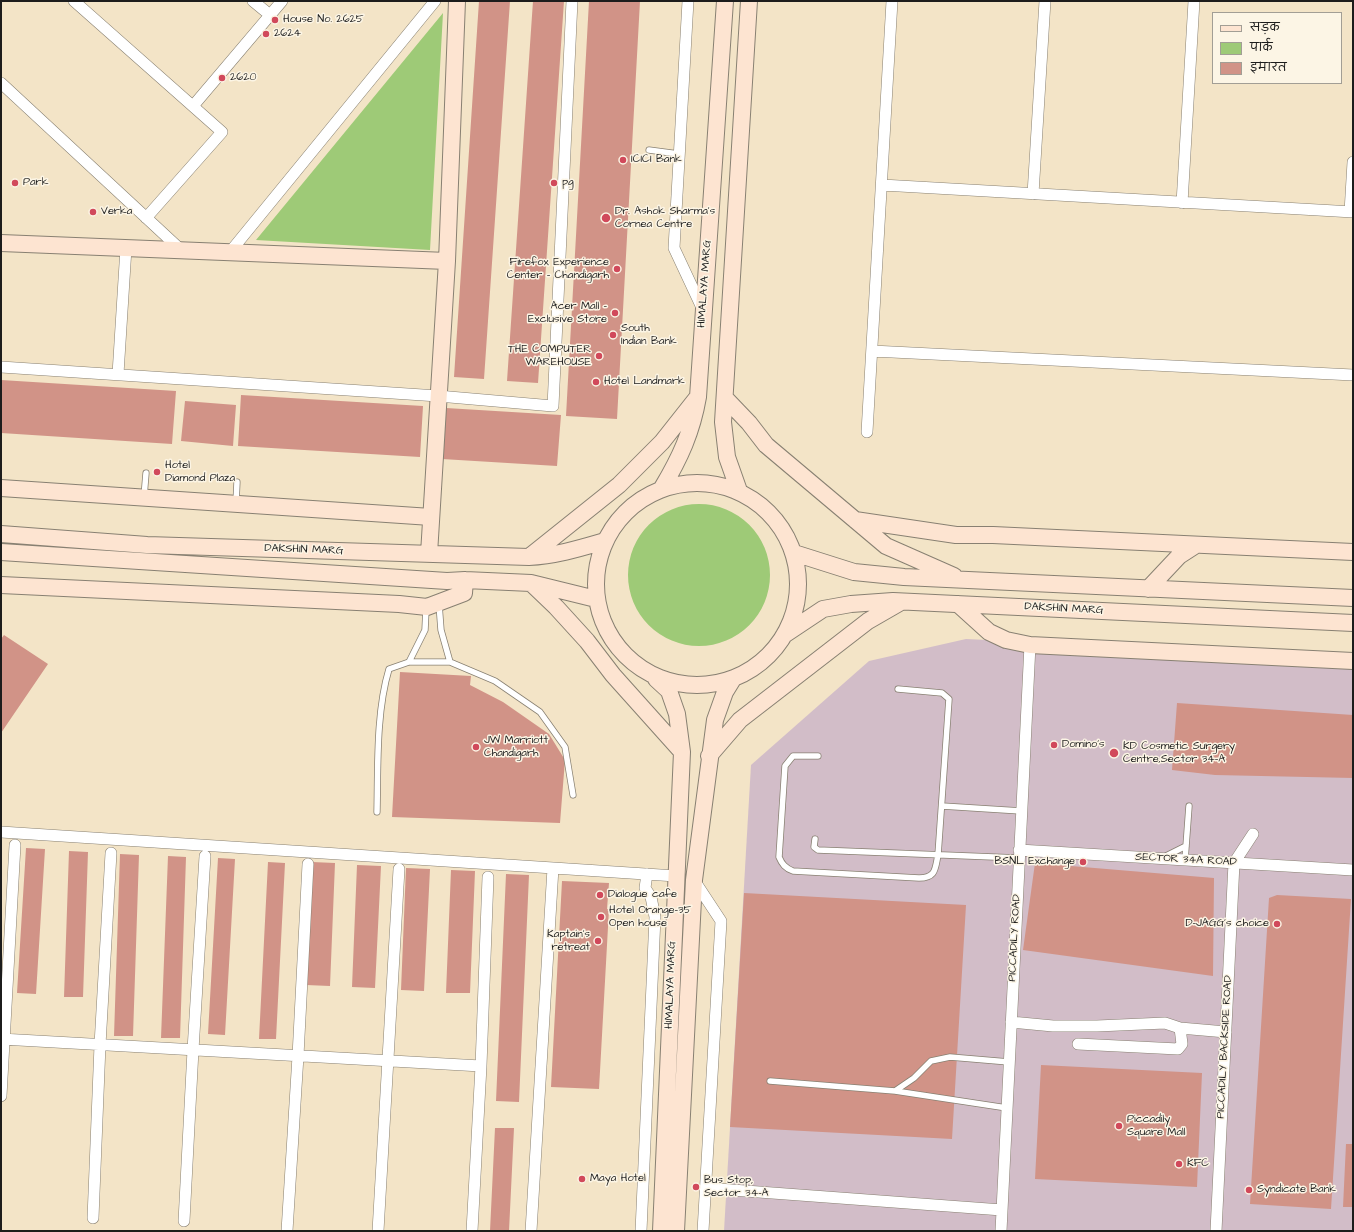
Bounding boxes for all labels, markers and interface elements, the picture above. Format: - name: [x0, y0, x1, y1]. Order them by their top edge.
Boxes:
- legend: [1212, 12, 1342, 84]
- place label: House No. 2625: [283, 13, 364, 27]
- marker: House No. 2625: [270, 15, 280, 25]
- text: सड़क: [1250, 19, 1280, 36]
- place label: 2624: [274, 27, 301, 41]
- marker: 2624: [261, 29, 271, 39]
- text: पार्क: [1250, 39, 1273, 56]
- text: इमारत: [1250, 59, 1287, 76]
- place label: 2620: [230, 71, 256, 85]
- marker: 2620: [217, 73, 227, 83]
- place label: ICICI Bank: [631, 153, 682, 167]
- marker: ICICI Bank: [618, 155, 628, 165]
- place label: Park: [23, 176, 48, 190]
- place label: pg: [562, 176, 574, 190]
- marker: Park: [10, 178, 20, 188]
- marker: pg: [549, 178, 559, 188]
- place label: Verka: [101, 205, 132, 219]
- place label: Dr. Ashok Sharma's Cornea Centre: [615, 205, 715, 231]
- marker: Verka: [88, 207, 98, 217]
- marker: Dr. Ashok Sharma's Cornea Centre: [600, 212, 612, 224]
- street label: HIMALAYA MARG: [695, 240, 715, 328]
- place label: Firefox Experience Center - Chandigarh: [507, 256, 609, 282]
- marker: Firefox Experience Center - Chandigarh: [612, 264, 622, 274]
- place label: Acer Mall - Exclusive Store: [528, 300, 607, 326]
- marker: Acer Mall - Exclusive Store: [610, 308, 620, 318]
- place label: South Indian Bank: [621, 322, 677, 348]
- marker: South Indian Bank: [608, 330, 618, 340]
- place label: THE COMPUTER WAREHOUSE: [508, 343, 591, 369]
- marker: THE COMPUTER WAREHOUSE: [594, 351, 604, 361]
- place label: Hotel Landmark: [604, 375, 685, 389]
- marker: Hotel Landmark: [591, 377, 601, 387]
- place label: Hotel Diamond Plaza: [165, 459, 235, 485]
- marker: Hotel Diamond Plaza: [152, 467, 162, 477]
- street label: DAKSHIN MARG: [264, 542, 344, 558]
- street label: DAKSHIN MARG: [1024, 600, 1104, 618]
- place label: JW Marriott Chandigarh: [484, 734, 548, 760]
- place label: Domino's: [1062, 738, 1105, 752]
- marker: Domino's: [1049, 740, 1059, 750]
- place label: KD Cosmetic Surgery Centre,Sector 34-A: [1123, 740, 1235, 766]
- marker: JW Marriott Chandigarh: [471, 742, 481, 752]
- marker: KD Cosmetic Surgery Centre,Sector 34-A: [1108, 747, 1120, 759]
- street label: SECTOR 34A ROAD: [1135, 851, 1237, 869]
- place label: BSNL Exchange: [994, 855, 1075, 869]
- marker: BSNL Exchange: [1078, 857, 1088, 867]
- place label: Dialogue cafe: [608, 888, 677, 902]
- marker: Dialogue cafe: [595, 890, 605, 900]
- street label: PICCADILY ROAD: [1006, 894, 1024, 982]
- place label: Hotel Orange-35 Open house: [609, 904, 691, 930]
- marker: Hotel Orange-35 Open house: [596, 912, 606, 922]
- place label: D-JAGG's choice: [1185, 917, 1269, 931]
- marker: D-JAGG's choice: [1272, 919, 1282, 929]
- place label: Kaptain's retreat: [547, 928, 590, 954]
- marker: Kaptain's retreat: [593, 936, 603, 946]
- street label: HIMALAYA MARG: [663, 941, 679, 1029]
- street label: PICCADILY BACKSIDE ROAD: [1215, 975, 1235, 1119]
- place label: Piccadily Square Mall: [1127, 1113, 1185, 1139]
- marker: Piccadily Square Mall: [1114, 1121, 1124, 1131]
- place label: KFC: [1187, 1157, 1209, 1171]
- marker: KFC: [1174, 1159, 1184, 1169]
- place label: Maya Hotel: [590, 1172, 646, 1186]
- marker: Maya Hotel: [577, 1174, 587, 1184]
- place label: Bus Stop, Sector 34-A: [704, 1174, 769, 1200]
- marker: Bus Stop, Sector 34-A: [691, 1182, 701, 1192]
- place label: Syndicate Bank: [1257, 1183, 1336, 1197]
- marker: Syndicate Bank: [1244, 1185, 1254, 1195]

